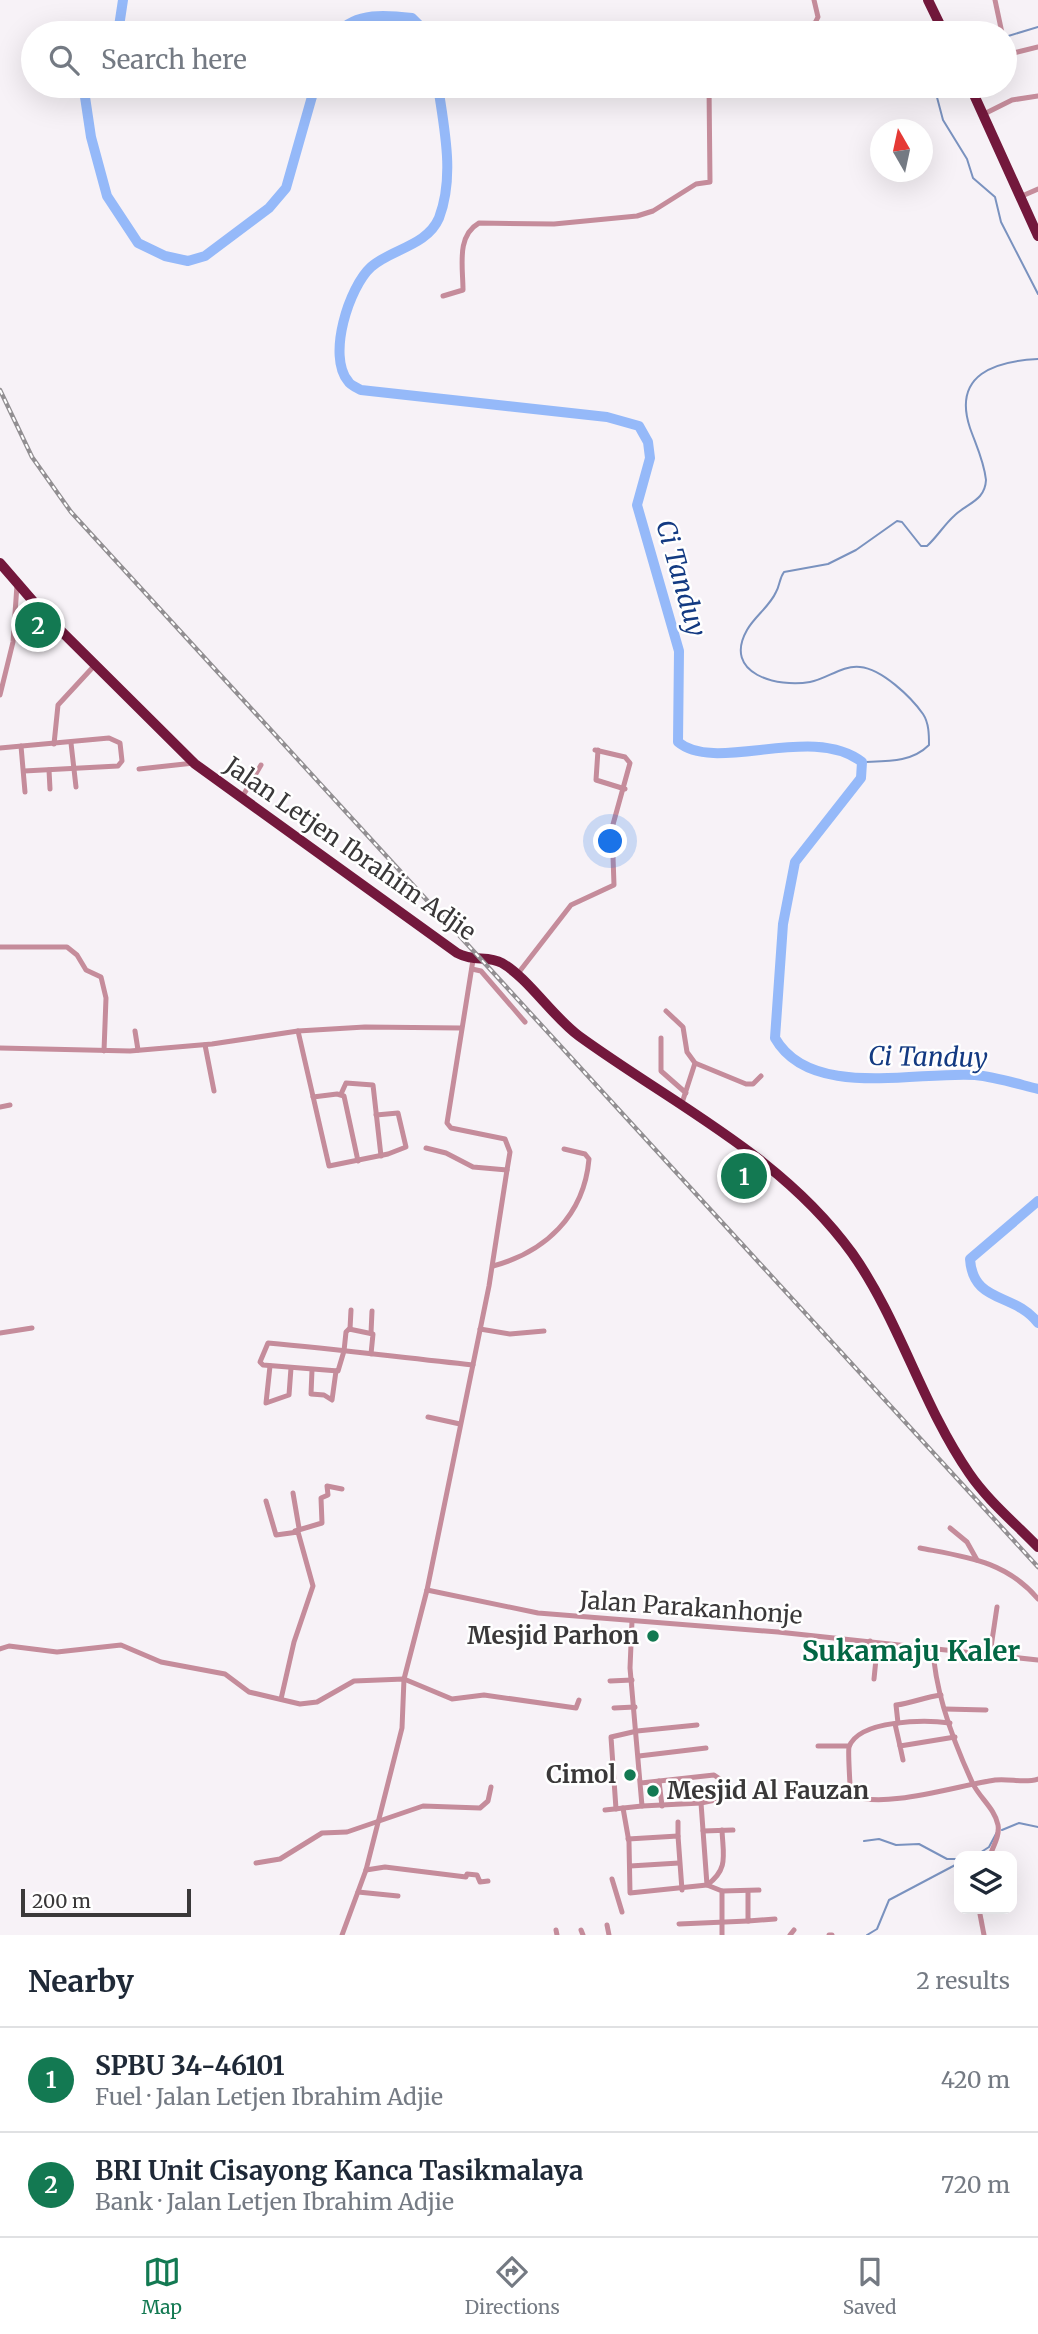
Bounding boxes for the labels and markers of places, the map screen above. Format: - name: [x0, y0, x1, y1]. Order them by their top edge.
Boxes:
- pin: 2: [15, 599, 61, 651]
- pin: 1: [721, 1150, 767, 1202]
- place label: Mesjid Parhon: [467, 1620, 639, 1651]
- marker: Mesjid Parhon: [645, 1628, 661, 1644]
- place label: Cimol: [546, 1759, 616, 1790]
- marker: Cimol: [622, 1767, 638, 1783]
- place label: Mesjid Al Fauzan: [667, 1775, 869, 1806]
- marker: Mesjid Al Fauzan: [645, 1783, 661, 1799]

